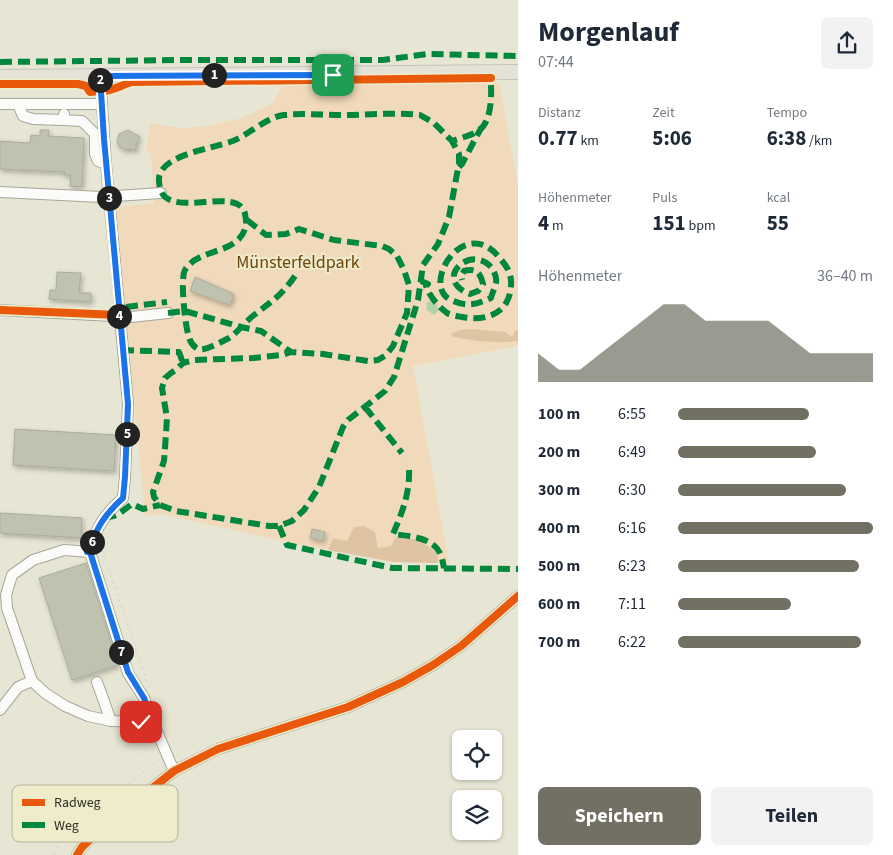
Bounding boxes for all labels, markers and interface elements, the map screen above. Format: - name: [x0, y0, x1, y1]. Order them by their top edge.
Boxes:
- text: Morgenlauf: [538, 12, 679, 52]
- button: share: [821, 17, 873, 69]
- text: 07:44: [538, 51, 574, 73]
- pin: [312, 54, 354, 96]
- icon: arrive: [319, 61, 347, 89]
- pin: 1: [202, 62, 226, 88]
- text: 1: [211, 65, 218, 85]
- pin: 2: [88, 68, 112, 92]
- text: 2: [97, 70, 104, 90]
- text: Distanz: [538, 103, 581, 123]
- text: Zeit: [652, 103, 675, 123]
- text: Tempo: [767, 103, 807, 123]
- text: 0.77: [538, 123, 578, 153]
- text: 5:06: [652, 123, 692, 153]
- text: 6:38: [767, 123, 806, 153]
- text: km: [578, 131, 599, 151]
- text: /km: [806, 131, 832, 151]
- pin: 3: [96, 186, 122, 210]
- text: 3: [106, 188, 113, 208]
- text: Höhenmeter: [538, 188, 612, 208]
- text: Puls: [652, 188, 677, 208]
- text: kcal: [767, 188, 790, 208]
- text: 4: [538, 208, 549, 238]
- text: 151: [652, 208, 686, 238]
- text: 55: [767, 208, 789, 238]
- text: m: [549, 216, 564, 236]
- text: bpm: [686, 216, 716, 236]
- park label: Münsterfeldpark: [236, 250, 360, 275]
- text: Höhenmeter: [538, 265, 622, 287]
- text: 36–40 m: [817, 265, 873, 287]
- pin: 4: [106, 304, 132, 328]
- text: 4: [116, 306, 123, 326]
- text: 100 m: [538, 403, 580, 425]
- text: 6:55: [618, 403, 646, 425]
- pin: 5: [114, 422, 140, 446]
- text: 5: [124, 424, 131, 444]
- text: 200 m: [538, 441, 580, 463]
- text: 6:49: [618, 441, 646, 463]
- text: 300 m: [538, 479, 580, 501]
- text: 6:30: [618, 479, 646, 501]
- text: 400 m: [538, 517, 580, 539]
- text: 6:16: [618, 517, 646, 539]
- pin: 6: [80, 530, 104, 554]
- text: 6: [89, 532, 96, 552]
- text: 500 m: [538, 555, 580, 577]
- text: 6:23: [618, 555, 646, 577]
- text: 600 m: [538, 593, 580, 615]
- text: 7:11: [618, 593, 646, 615]
- text: 700 m: [538, 631, 580, 653]
- text: 6:22: [618, 631, 646, 653]
- pin: 7: [108, 640, 134, 664]
- text: 7: [118, 642, 125, 662]
- pin: [120, 701, 162, 743]
- icon: check: [127, 708, 155, 736]
- map controls: [452, 730, 502, 840]
- button: locate: [452, 730, 502, 780]
- legend: [12, 785, 178, 842]
- button: Speichern: [538, 787, 701, 845]
- button: Teilen: [711, 787, 873, 845]
- button: layers: [452, 790, 502, 840]
- text: Radweg: [54, 793, 101, 813]
- text: Weg: [54, 816, 79, 836]

